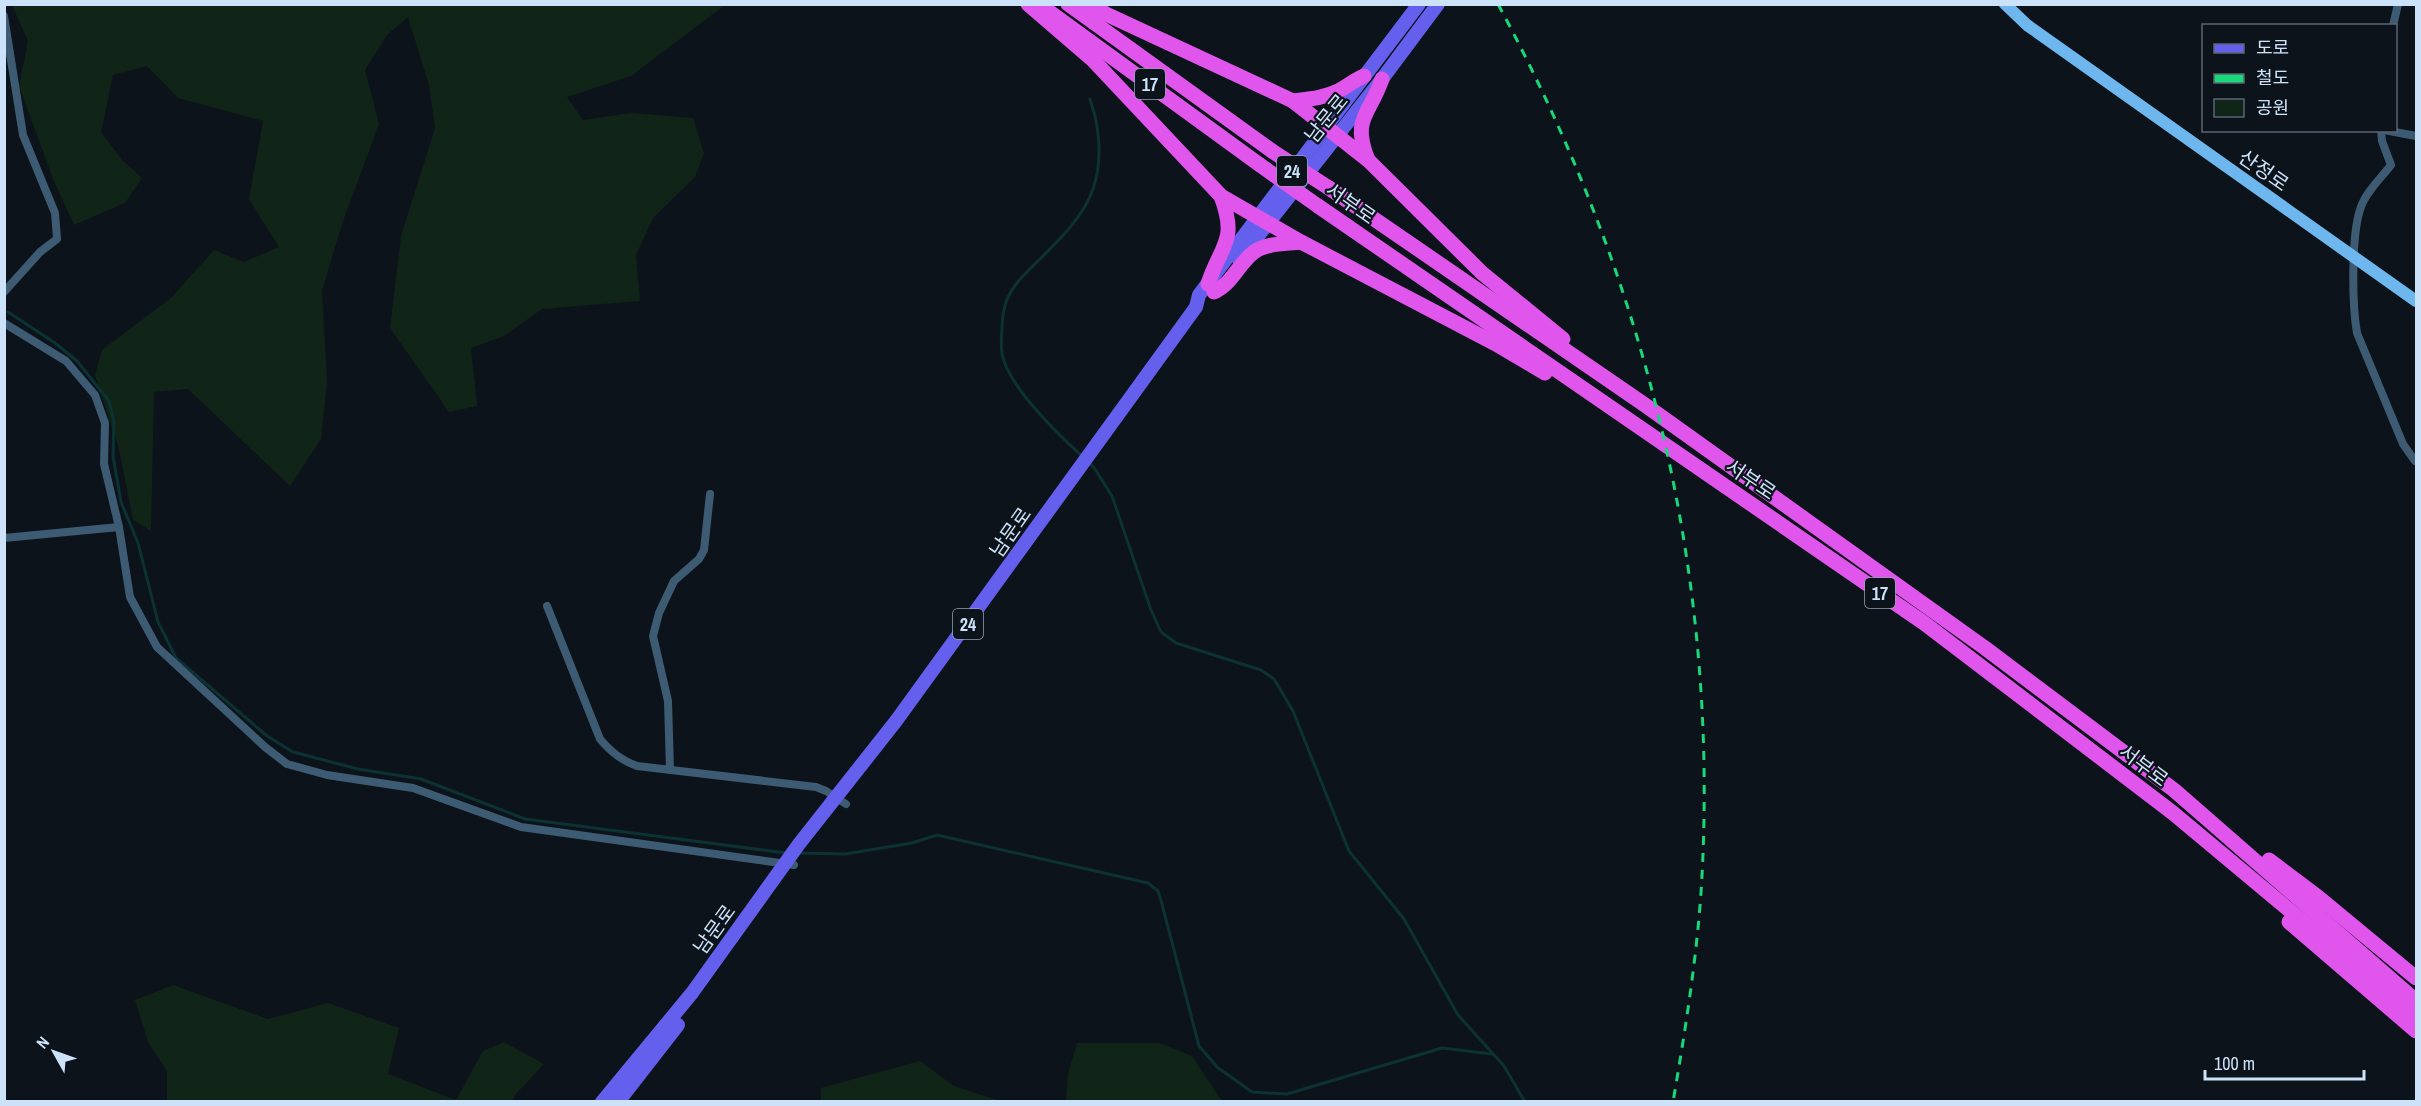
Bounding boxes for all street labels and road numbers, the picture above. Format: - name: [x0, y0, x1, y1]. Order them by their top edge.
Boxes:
- road number: 17: [1135, 69, 1165, 99]
- street label: 남문로: [1298, 88, 1354, 148]
- street label: 산정로: [2234, 143, 2294, 197]
- road number: 24: [1277, 156, 1307, 186]
- street label: 서부로: [1321, 176, 1381, 230]
- street label: 서부로: [1721, 452, 1781, 506]
- street label: 남문로: [983, 502, 1037, 562]
- road number: 17: [1865, 578, 1895, 608]
- road number: 24: [953, 609, 983, 639]
- street label: 서부로: [2114, 738, 2174, 792]
- street label: 남문로: [687, 899, 741, 959]

